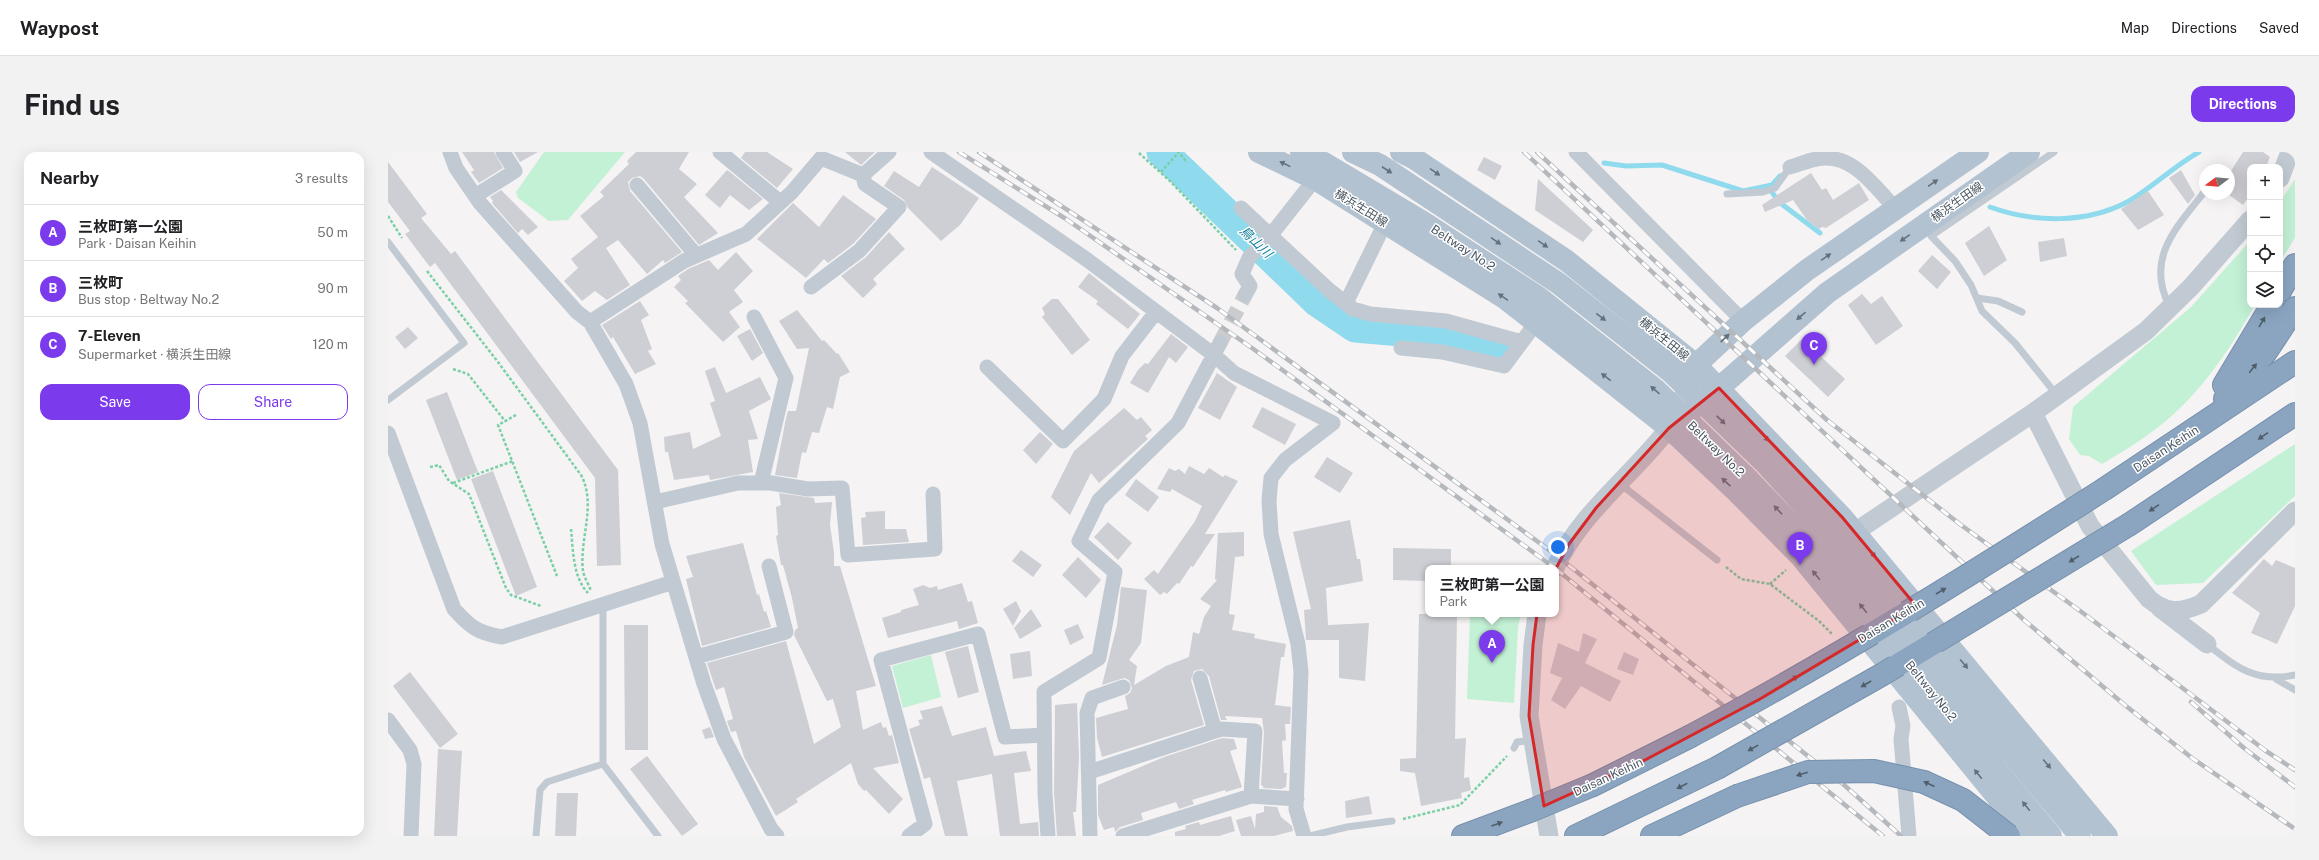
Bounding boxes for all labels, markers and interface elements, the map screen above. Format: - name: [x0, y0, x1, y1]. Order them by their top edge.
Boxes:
- text: Waypost: [20, 17, 99, 39]
- text: Map: [2121, 20, 2149, 36]
- text: Directions: [2171, 20, 2237, 36]
- text: Saved: [2259, 20, 2299, 36]
- button: Directions: [2191, 86, 2295, 122]
- text: Find us: [24, 88, 120, 121]
- one-way arrow: [1279, 161, 1290, 168]
- north arrow: [2199, 164, 2235, 200]
- map controls: [2247, 164, 2283, 308]
- button: +: [2247, 164, 2283, 200]
- one-way arrow: [1382, 166, 1392, 174]
- text: Nearby: [40, 168, 99, 188]
- one-way arrow: [1429, 168, 1440, 176]
- text: 3 results: [295, 171, 348, 186]
- one-way arrow: [1927, 179, 1938, 186]
- street label: 横浜生田線: [1928, 179, 1986, 225]
- street label: 横浜生田線: [1332, 186, 1390, 230]
- button: −: [2247, 200, 2283, 236]
- text: 三枚町第一公園: [78, 218, 183, 235]
- street label: Beltway No.2: [1428, 222, 1498, 274]
- water label: 鳥山川: [1237, 223, 1277, 262]
- text: A: [48, 225, 58, 240]
- text: 50 m: [317, 225, 348, 240]
- one-way arrow: [1900, 234, 1910, 242]
- text: Park · Daisan Keihin: [78, 236, 196, 251]
- button: locate: [2247, 236, 2283, 272]
- one-way arrow: [1491, 237, 1501, 245]
- one-way arrow: [1537, 240, 1548, 248]
- one-way arrow: [1821, 253, 1831, 261]
- button: layers: [2247, 272, 2283, 308]
- text: 三枚町: [78, 274, 123, 291]
- text: B: [49, 281, 57, 296]
- text: 90 m: [318, 281, 348, 296]
- text: Bus stop · Beltway No.2: [78, 292, 219, 307]
- one-way arrow: [1498, 293, 1509, 301]
- one-way arrow: [1795, 311, 1806, 320]
- one-way arrow: [1596, 313, 1607, 322]
- street label: 横浜生田線: [1636, 315, 1692, 363]
- one-way arrow: [2258, 316, 2265, 328]
- text: 7-Eleven: [78, 327, 141, 344]
- pin: C: [1801, 332, 1827, 365]
- one-way arrow: [1720, 334, 1730, 343]
- text: C: [48, 337, 58, 352]
- text: 120 m: [313, 337, 348, 352]
- text: Supermarket · 横浜生田線: [78, 347, 231, 362]
- one-way arrow: [2248, 363, 2257, 374]
- one-way arrow: [1600, 373, 1611, 382]
- button: Save: [40, 384, 190, 420]
- button: Share: [198, 384, 348, 420]
- one-way arrow: [1650, 385, 1660, 395]
- one-way arrow: [1716, 415, 1726, 425]
- street label: Beltway No.2: [1685, 418, 1747, 480]
- street label: Daisan Keihin: [2131, 423, 2201, 475]
- one-way arrow: [1760, 432, 1770, 442]
- one-way arrow: [2257, 432, 2268, 440]
- one-way arrow: [1721, 477, 1731, 487]
- one-way arrow: [2149, 504, 2160, 512]
- one-way arrow: [1773, 505, 1782, 515]
- pin: B: [1787, 532, 1813, 565]
- your location: [1548, 537, 1568, 557]
- one-way arrow: [1868, 547, 1877, 558]
- one-way arrow: [2068, 556, 2080, 563]
- popup: [1425, 565, 1559, 617]
- one-way arrow: [1811, 570, 1820, 581]
- text: 三枚町第一公園: [1439, 576, 1545, 593]
- one-way arrow: [1936, 587, 1946, 595]
- text: Park: [1439, 594, 1467, 609]
- street label: Daisan Keihin: [1855, 596, 1927, 646]
- one-way arrow: [1859, 603, 1868, 614]
- pin: A: [1479, 630, 1505, 663]
- street label: Beltway No.2: [1902, 658, 1960, 724]
- one-way arrow: [1960, 658, 1968, 669]
- one-way arrow: [1787, 676, 1799, 683]
- one-way arrow: [1860, 680, 1872, 687]
- one-way arrow: [1747, 745, 1759, 751]
- street label: Daisan Keihin: [1571, 755, 1645, 799]
- one-way arrow: [2042, 758, 2051, 769]
- one-way arrow: [1973, 768, 1982, 779]
- one-way arrow: [1795, 771, 1807, 777]
- one-way arrow: [1923, 781, 1935, 787]
- one-way arrow: [1676, 782, 1688, 789]
- one-way arrow: [2021, 800, 2030, 811]
- one-way arrow: [1491, 820, 1503, 826]

